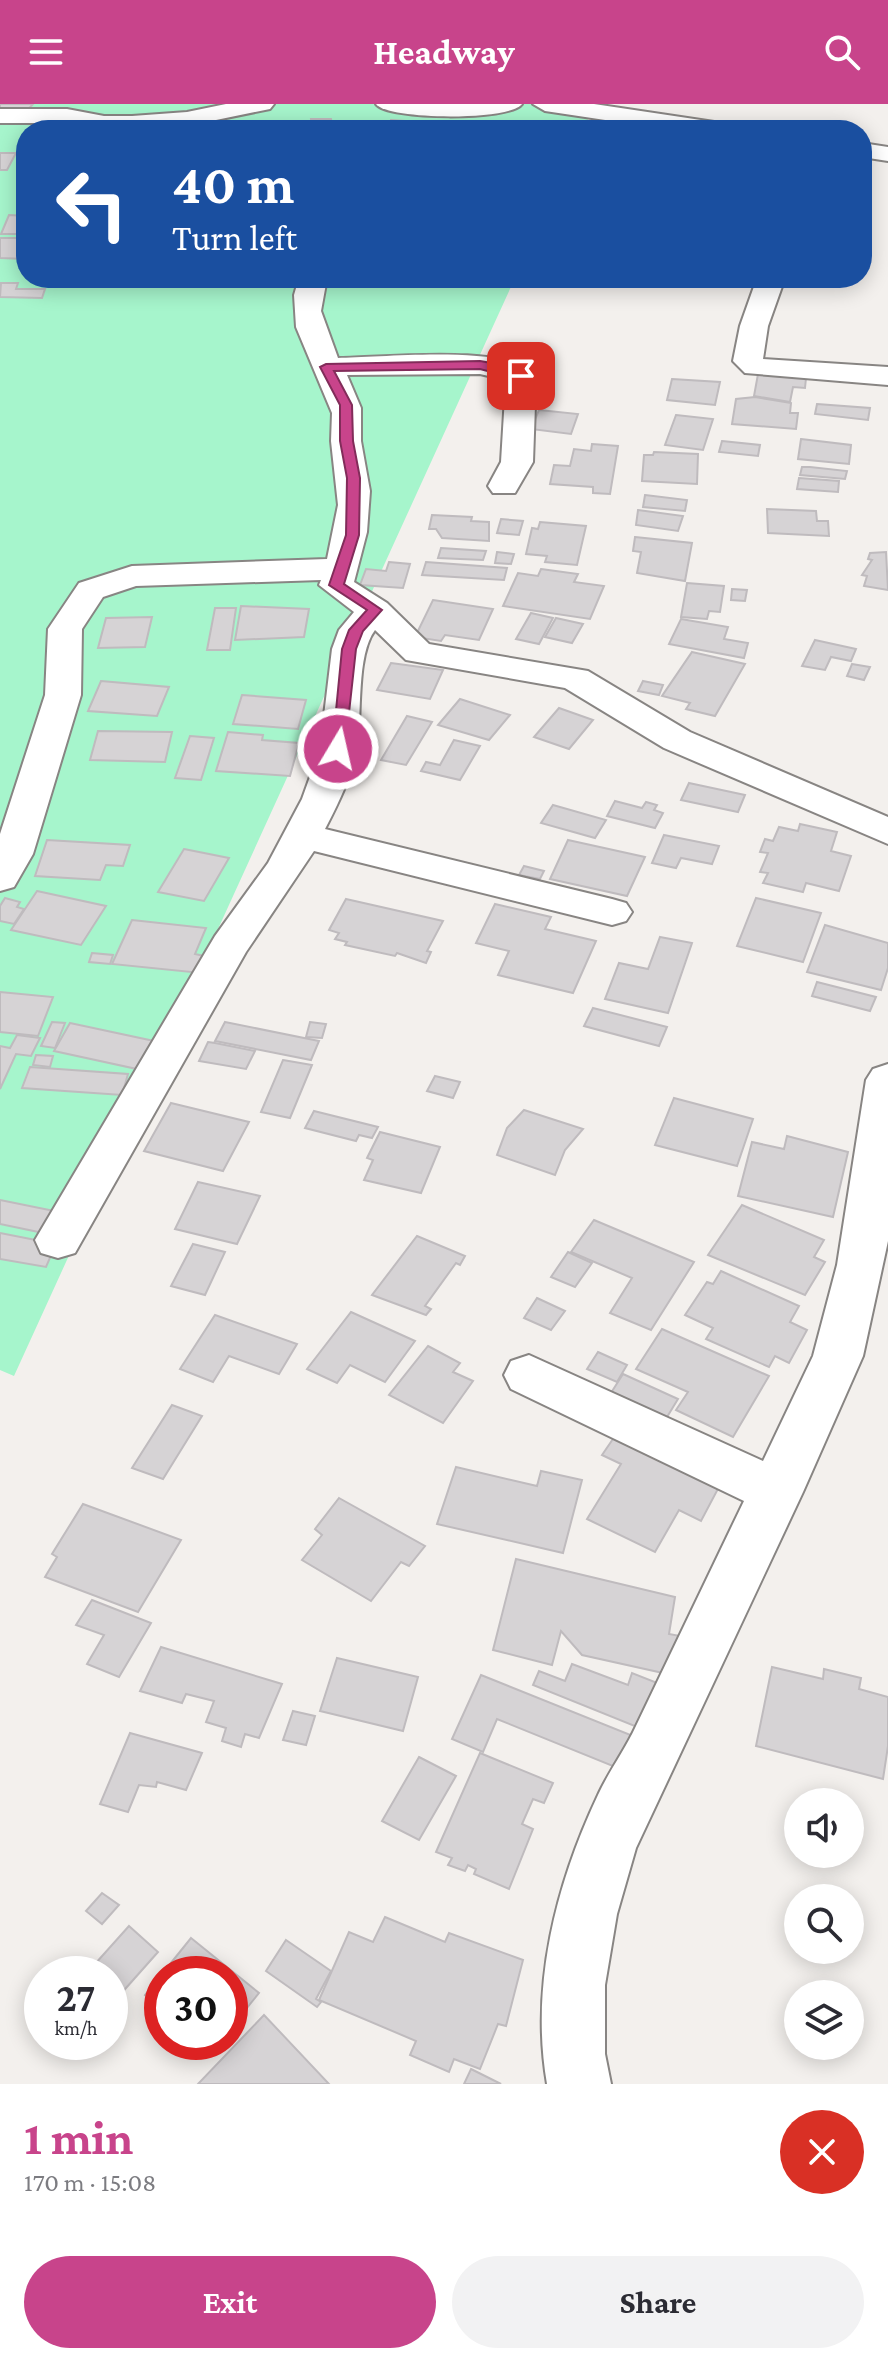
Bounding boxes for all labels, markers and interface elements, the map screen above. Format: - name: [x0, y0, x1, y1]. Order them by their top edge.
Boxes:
- icon: menu: [24, 30, 68, 74]
- icon: search: [820, 30, 864, 74]
- text: Headway: [373, 32, 515, 72]
- icon: left: [40, 152, 144, 256]
- text: 40 m: [172, 153, 294, 215]
- text: Turn left: [172, 218, 297, 258]
- pin: [487, 342, 555, 410]
- icon: arrive: [499, 354, 543, 398]
- position arrow: [296, 707, 380, 791]
- map controls: [784, 1788, 864, 2060]
- button: sound: [784, 1788, 864, 1868]
- button: search: [784, 1884, 864, 1964]
- speed limit sign: 30: [144, 1956, 248, 2060]
- text: 27: [57, 1975, 95, 2020]
- button: layers: [784, 1980, 864, 2060]
- text: km/h: [54, 2017, 98, 2039]
- button: close: [780, 2110, 864, 2194]
- text: 1 min: [24, 2111, 133, 2164]
- text: 170 m · 15:08: [24, 2168, 156, 2197]
- button: Exit: [24, 2256, 436, 2348]
- button: Share: [452, 2256, 864, 2348]

